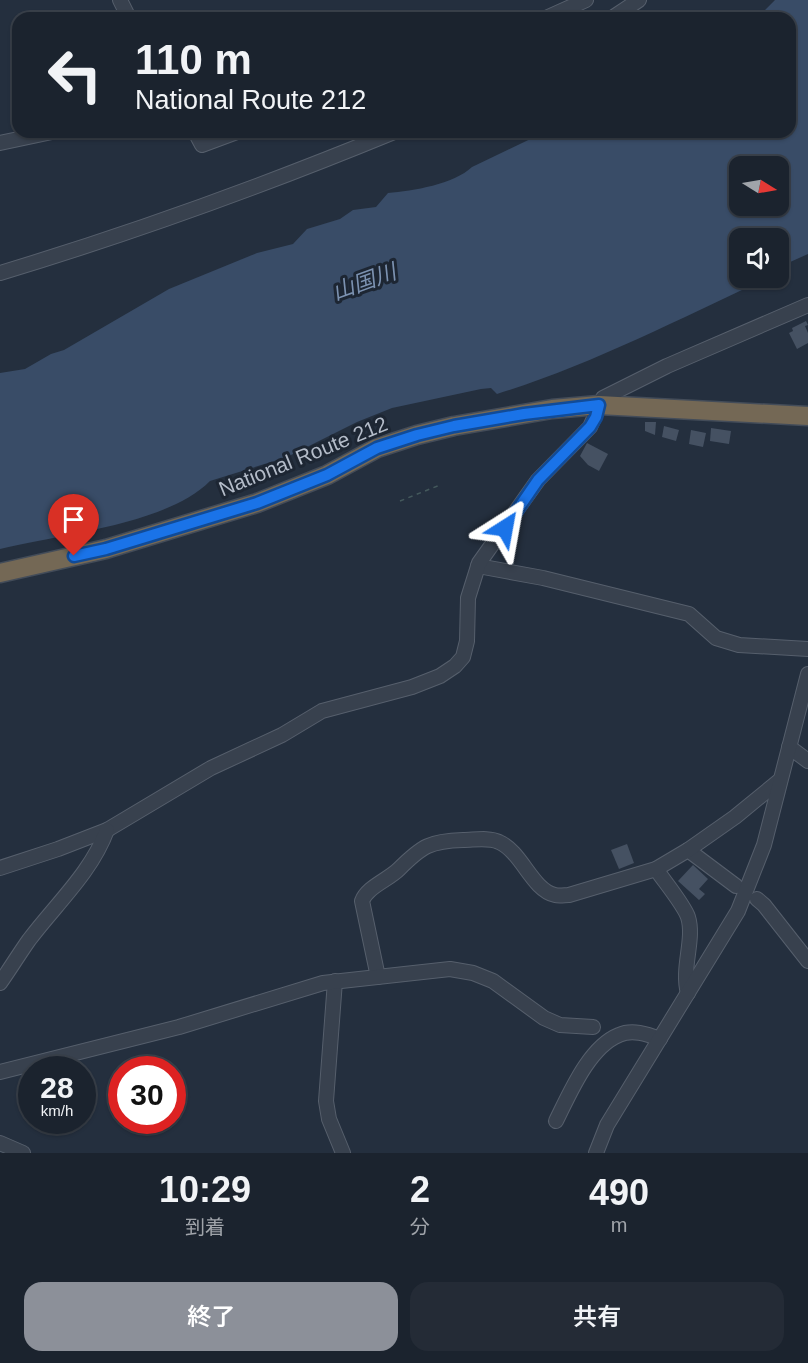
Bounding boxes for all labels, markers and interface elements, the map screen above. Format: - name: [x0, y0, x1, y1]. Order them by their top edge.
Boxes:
- icon: left: [36, 36, 114, 114]
- text: 110 m: [135, 36, 252, 83]
- text: National Route 212: [135, 85, 366, 115]
- north arrow: [729, 156, 789, 216]
- map controls: [729, 156, 789, 288]
- button: sound: [729, 228, 789, 288]
- water label: 山国川: [329, 258, 401, 305]
- street label: National Route 212: [215, 412, 391, 500]
- pin: [48, 494, 99, 556]
- position arrow: [473, 496, 537, 560]
- icon: arrive: [57, 503, 90, 536]
- speed limit sign: 30: [108, 1056, 186, 1134]
- text: 28: [40, 1071, 74, 1104]
- text: km/h: [41, 1102, 73, 1119]
- text: 10:29: [159, 1169, 251, 1210]
- text: 2: [410, 1169, 430, 1210]
- text: 490: [589, 1172, 649, 1213]
- text: m: [611, 1214, 627, 1236]
- text: 到着: [185, 1216, 225, 1238]
- text: 分: [410, 1216, 430, 1238]
- button: 終了: [24, 1282, 398, 1351]
- button: 共有: [410, 1282, 784, 1351]

